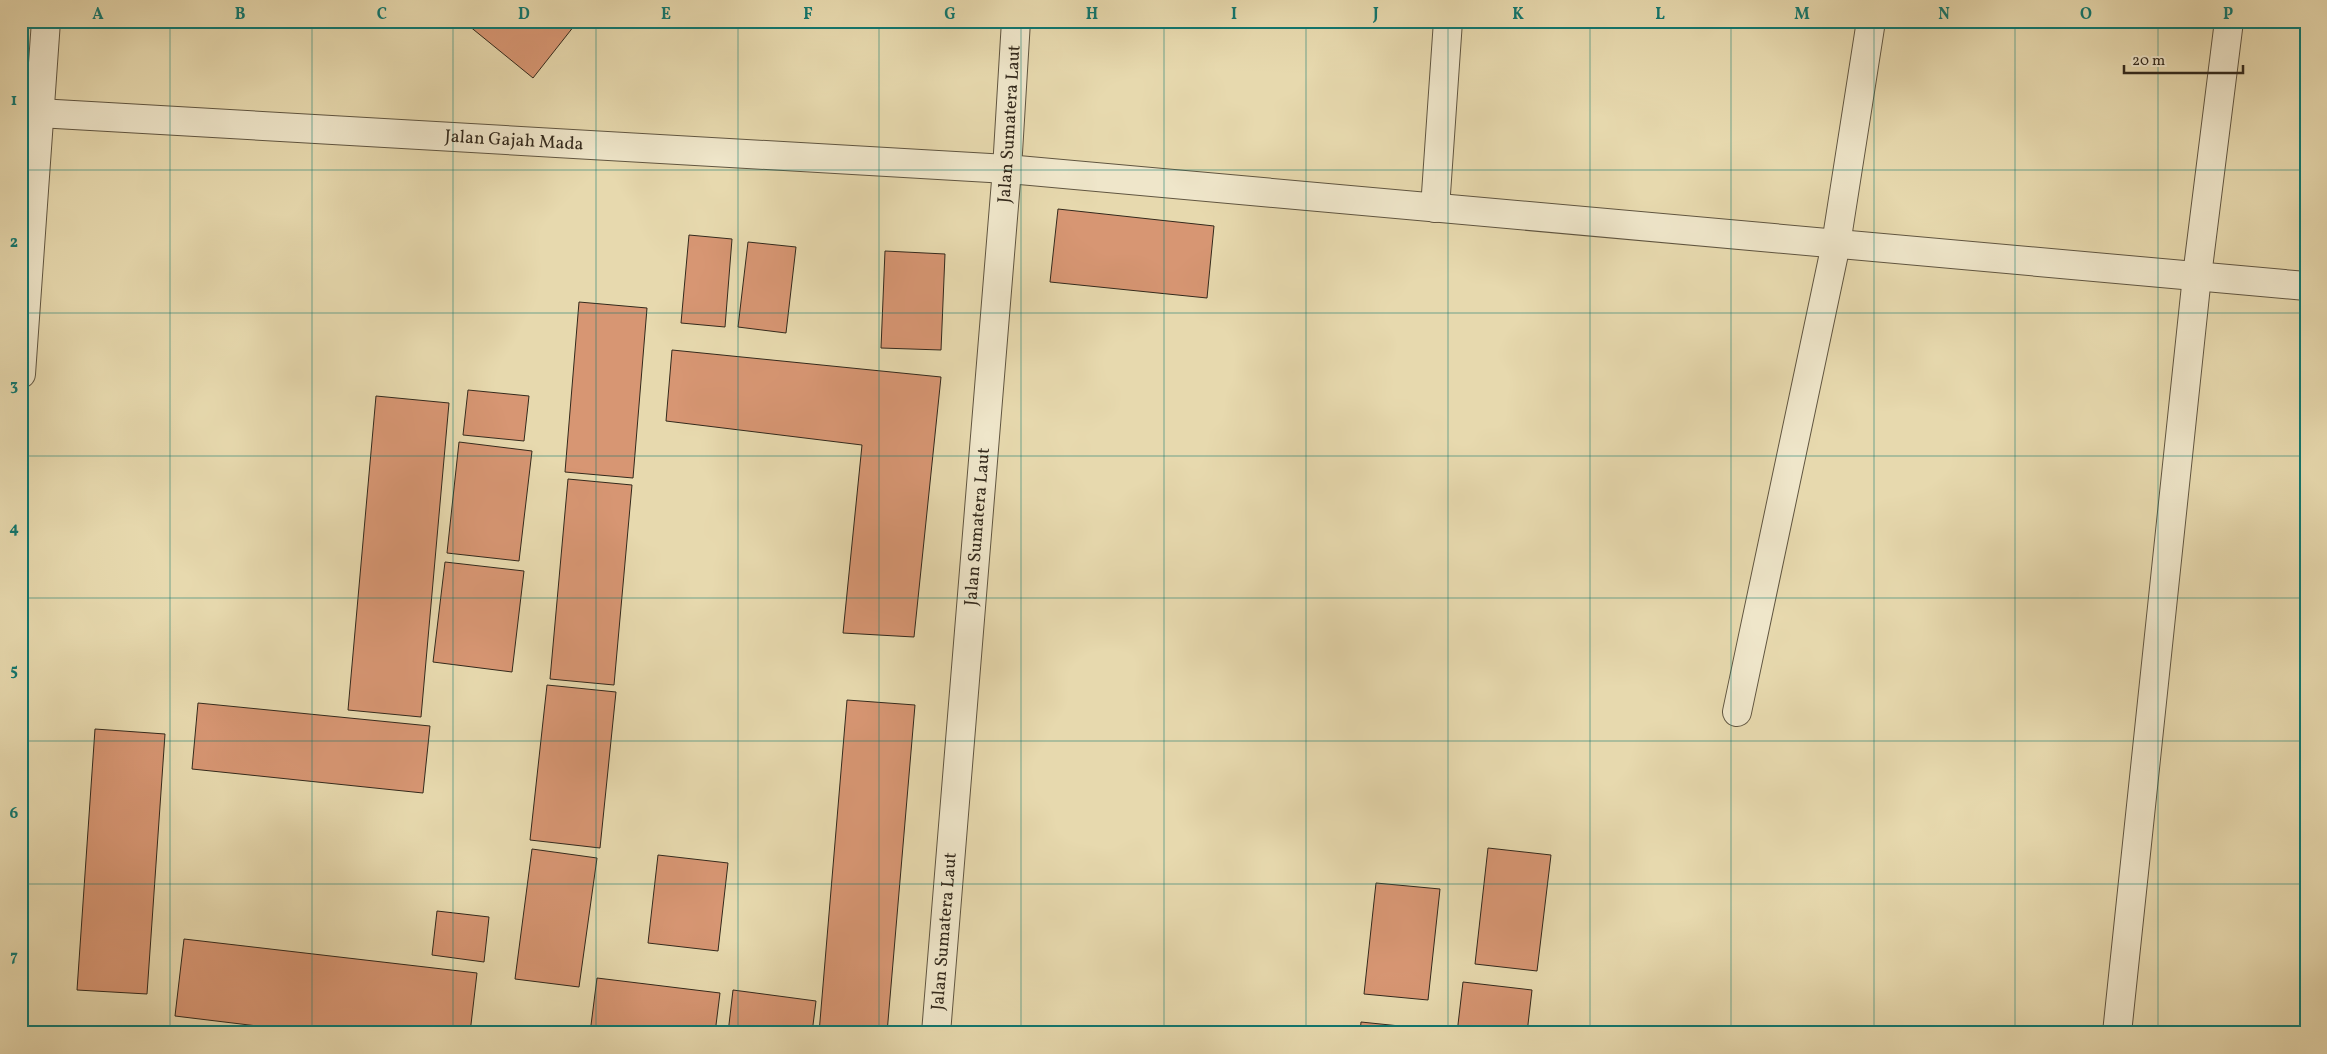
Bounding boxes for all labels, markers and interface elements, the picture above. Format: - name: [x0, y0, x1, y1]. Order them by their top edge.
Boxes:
- text: A: [92, 4, 104, 26]
- text: B: [235, 4, 246, 26]
- text: C: [377, 4, 387, 26]
- text: D: [518, 4, 530, 26]
- text: E: [661, 4, 671, 26]
- text: F: [803, 4, 813, 26]
- text: G: [944, 4, 956, 26]
- text: H: [1086, 4, 1098, 26]
- text: I: [1231, 4, 1237, 26]
- text: J: [1372, 4, 1379, 26]
- text: K: [1512, 4, 1524, 26]
- text: L: [1655, 4, 1665, 26]
- text: M: [1794, 4, 1810, 26]
- text: N: [1938, 4, 1950, 26]
- text: O: [2080, 4, 2092, 26]
- text: P: [2223, 4, 2233, 26]
- scale bar: [2124, 42, 2243, 74]
- street label: Jalan Sumatera Laut: [992, 44, 1027, 204]
- text: 20 m: [2132, 51, 2165, 72]
- text: 1: [11, 90, 17, 112]
- street label: Jalan Gajah Mada: [444, 124, 584, 157]
- text: 2: [10, 232, 18, 254]
- text: 3: [10, 375, 18, 397]
- street label: Jalan Sumatera Laut: [959, 447, 997, 607]
- text: 4: [9, 518, 19, 540]
- text: 5: [10, 660, 18, 682]
- text: 6: [10, 803, 19, 825]
- street label: Jalan Sumatera Laut: [925, 851, 963, 1011]
- text: 7: [10, 946, 18, 968]

